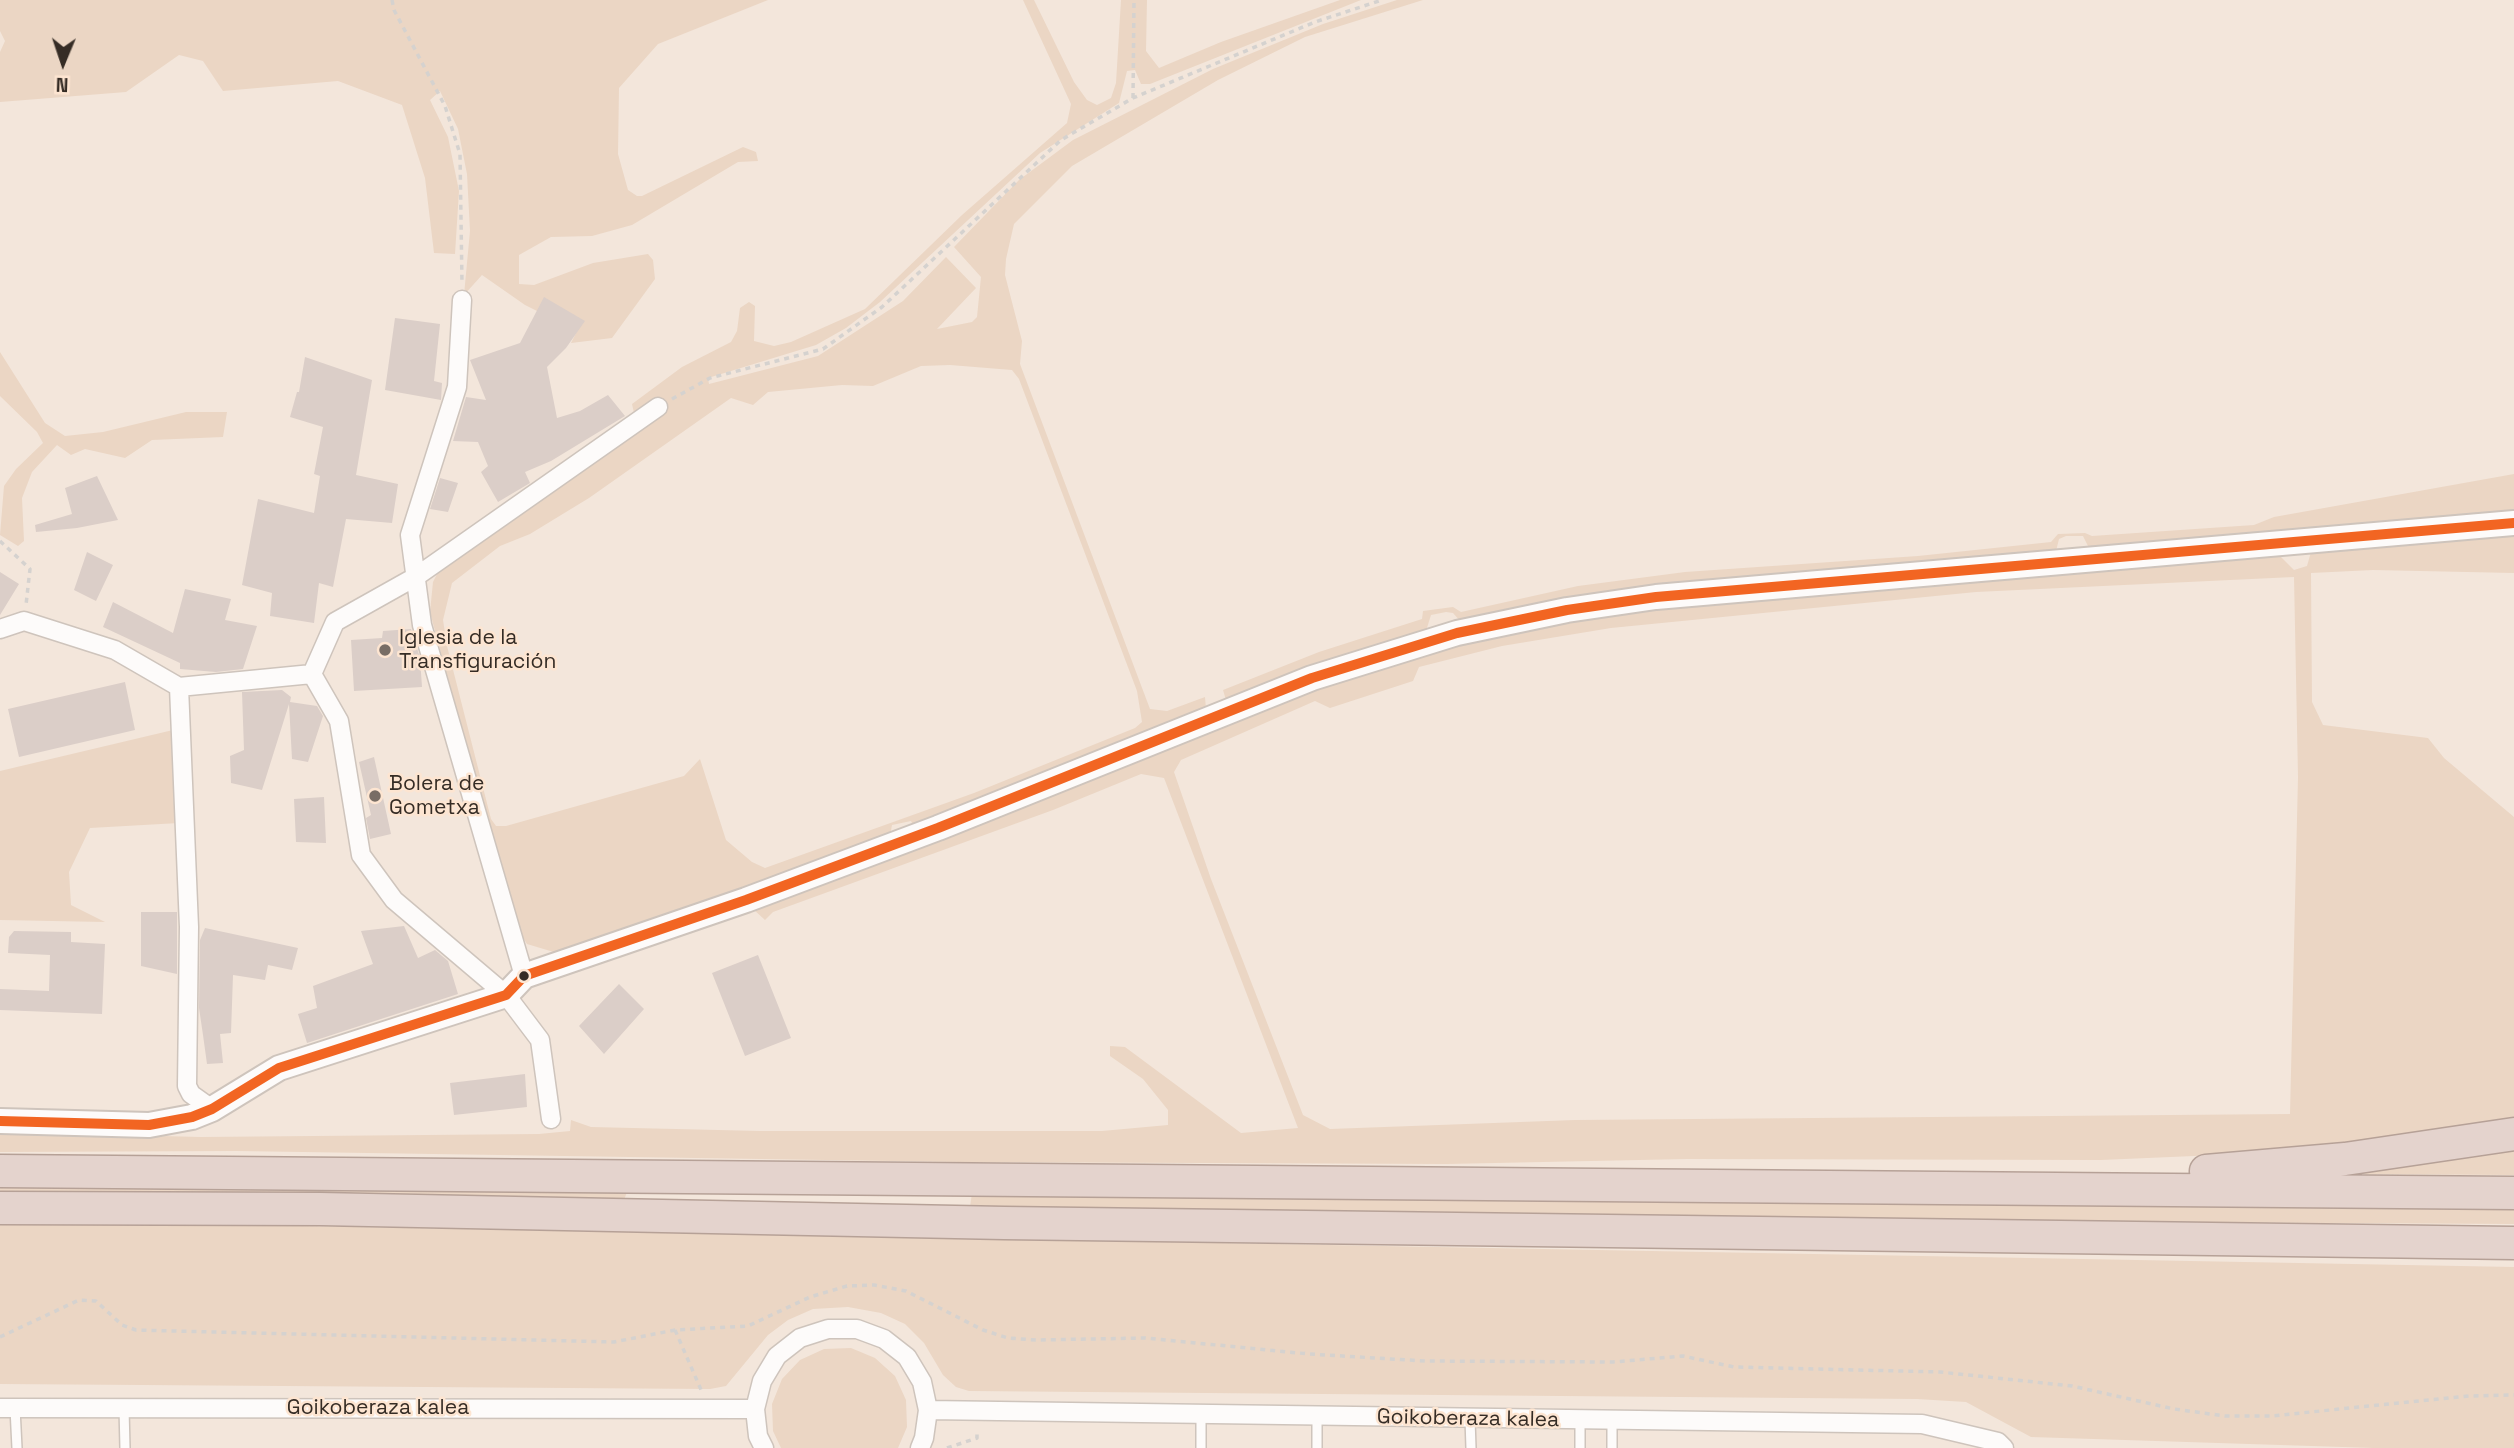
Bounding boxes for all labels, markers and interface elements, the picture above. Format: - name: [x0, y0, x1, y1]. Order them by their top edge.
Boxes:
- north arrow: [28, 28, 98, 98]
- text: N: [55, 72, 69, 97]
- place label: Iglesia de la Transfiguración: [399, 625, 556, 675]
- marker: Iglesia de la Transfiguración: [377, 642, 393, 658]
- place label: Bolera de Gometxa: [389, 771, 484, 821]
- marker: Bolera de Gometxa: [367, 788, 383, 804]
- unlabelled marker: [517, 969, 531, 983]
- street label: Goikoberaza kalea: [287, 1395, 469, 1421]
- street label: Goikoberaza kalea: [1377, 1405, 1559, 1433]

